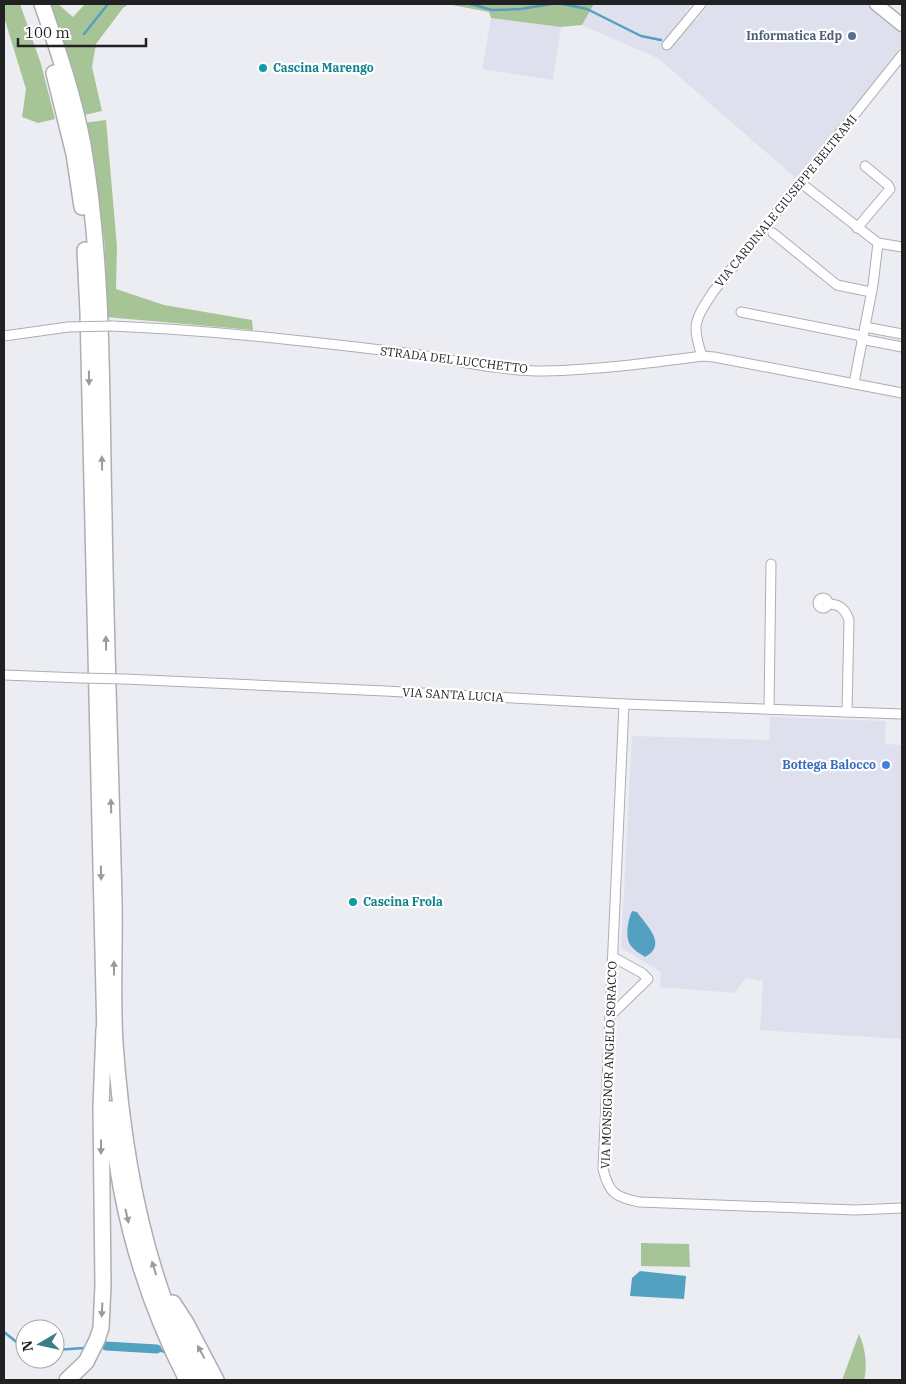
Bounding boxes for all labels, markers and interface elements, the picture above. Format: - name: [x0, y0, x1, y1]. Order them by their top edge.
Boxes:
- scale bar: [18, 15, 145, 47]
- text: 100 m: [25, 23, 70, 42]
- place label: Informatica Edp: [746, 28, 842, 43]
- marker: Informatica Edp: [846, 30, 858, 42]
- place label: Cascina Marengo: [273, 60, 374, 75]
- marker: Cascina Marengo: [257, 62, 269, 74]
- street label: VIA CARDINALE GIUSEPPE BELTRAMI: [711, 111, 860, 290]
- street label: STRADA DEL LUCCHETTO: [379, 343, 529, 376]
- one-way arrow: [85, 370, 93, 386]
- one-way arrow: [98, 455, 106, 471]
- one-way arrow: [102, 635, 110, 651]
- street label: VIA SANTA LUCIA: [402, 684, 505, 705]
- place label: Bottega Balocco: [782, 757, 876, 772]
- marker: Bottega Balocco: [880, 759, 892, 771]
- one-way arrow: [106, 797, 114, 813]
- one-way arrow: [97, 865, 105, 881]
- place label: Cascina Frola: [363, 894, 443, 909]
- marker: Cascina Frola: [347, 896, 359, 908]
- one-way arrow: [110, 960, 118, 976]
- street label: VIA MONSIGNOR ANGELO SORACCO: [597, 961, 620, 1169]
- one-way arrow: [97, 1140, 105, 1156]
- one-way arrow: [123, 1208, 131, 1224]
- one-way arrow: [150, 1260, 157, 1275]
- one-way arrow: [98, 1302, 106, 1318]
- north arrow: [15, 1319, 65, 1369]
- text: N: [17, 1339, 37, 1353]
- one-way arrow: [197, 1345, 205, 1359]

